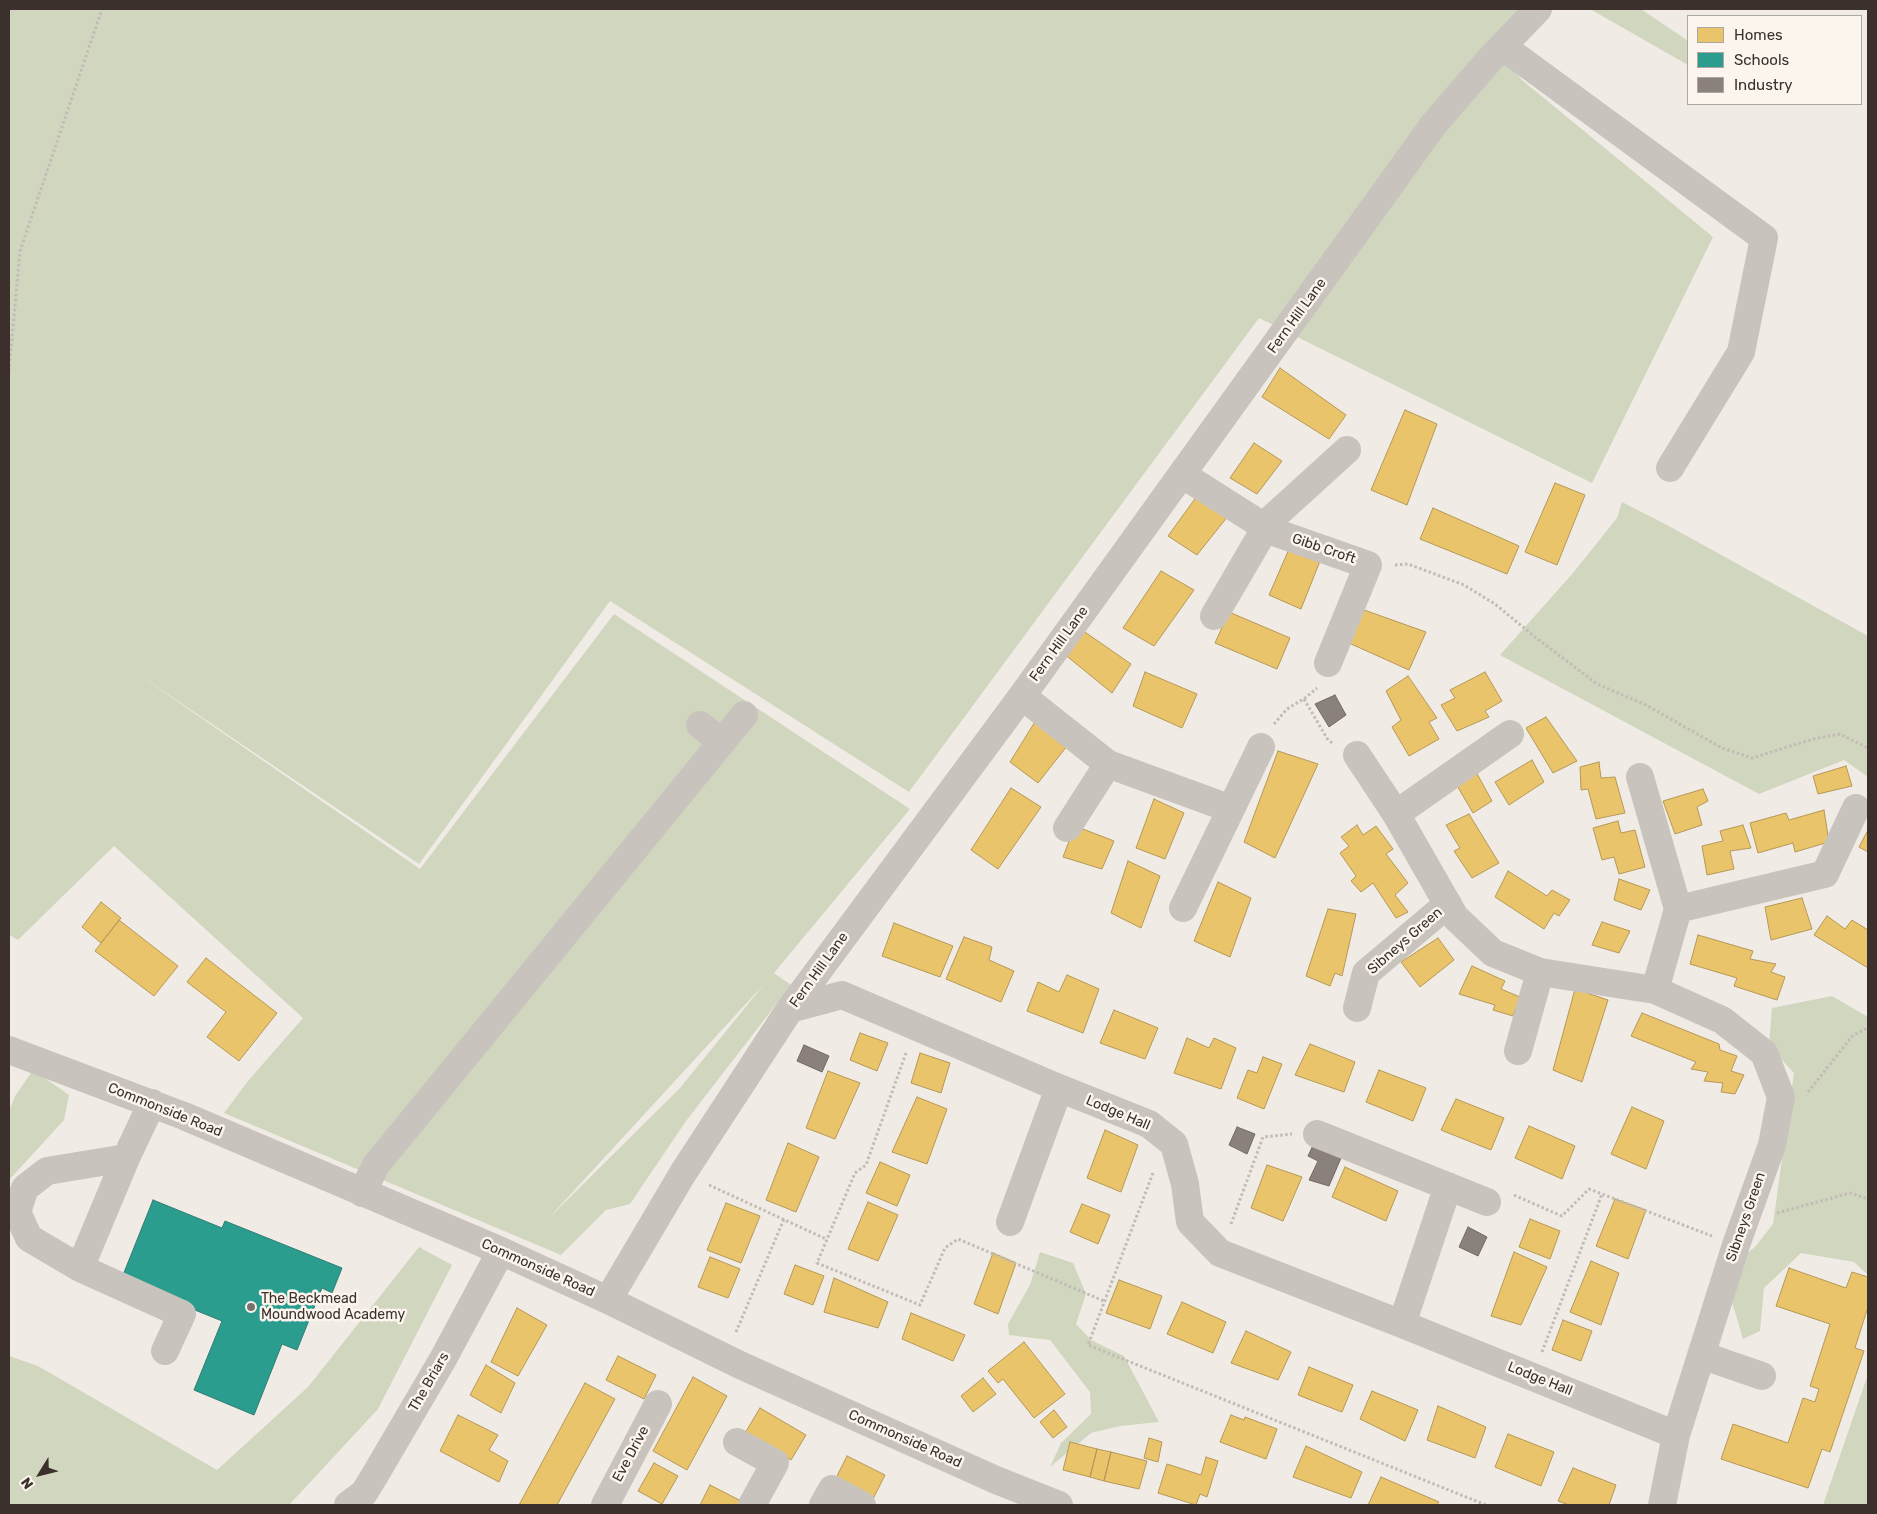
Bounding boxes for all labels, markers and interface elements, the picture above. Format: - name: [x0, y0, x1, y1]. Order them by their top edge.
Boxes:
- legend: [1687, 15, 1862, 105]
- text: Homes: [1734, 26, 1783, 44]
- text: Schools: [1734, 51, 1789, 69]
- text: Industry: [1734, 76, 1793, 94]
- street label: Fern Hill Lane: [1264, 275, 1330, 357]
- street label: Gibb Croft: [1290, 530, 1358, 568]
- street label: Fern Hill Lane: [1026, 603, 1092, 685]
- street label: Sibneys Green: [1364, 904, 1446, 978]
- street label: Fern Hill Lane: [786, 929, 852, 1011]
- street label: Commonside Road: [105, 1079, 225, 1141]
- street label: Lodge Hall: [1083, 1092, 1153, 1134]
- street label: Sibneys Green: [1723, 1170, 1769, 1264]
- street label: Commonside Road: [479, 1235, 597, 1301]
- place label: The Beckmead Moundwood Academy: [261, 1291, 405, 1324]
- marker: The Beckmead Moundwood Academy: [245, 1301, 257, 1313]
- street label: The Briars: [405, 1349, 453, 1415]
- street label: Lodge Hall: [1505, 1358, 1575, 1400]
- street label: Commonside Road: [846, 1406, 964, 1472]
- street label: Eve Drive: [609, 1423, 653, 1485]
- north arrow: [15, 1449, 65, 1499]
- text: N: [18, 1474, 37, 1492]

